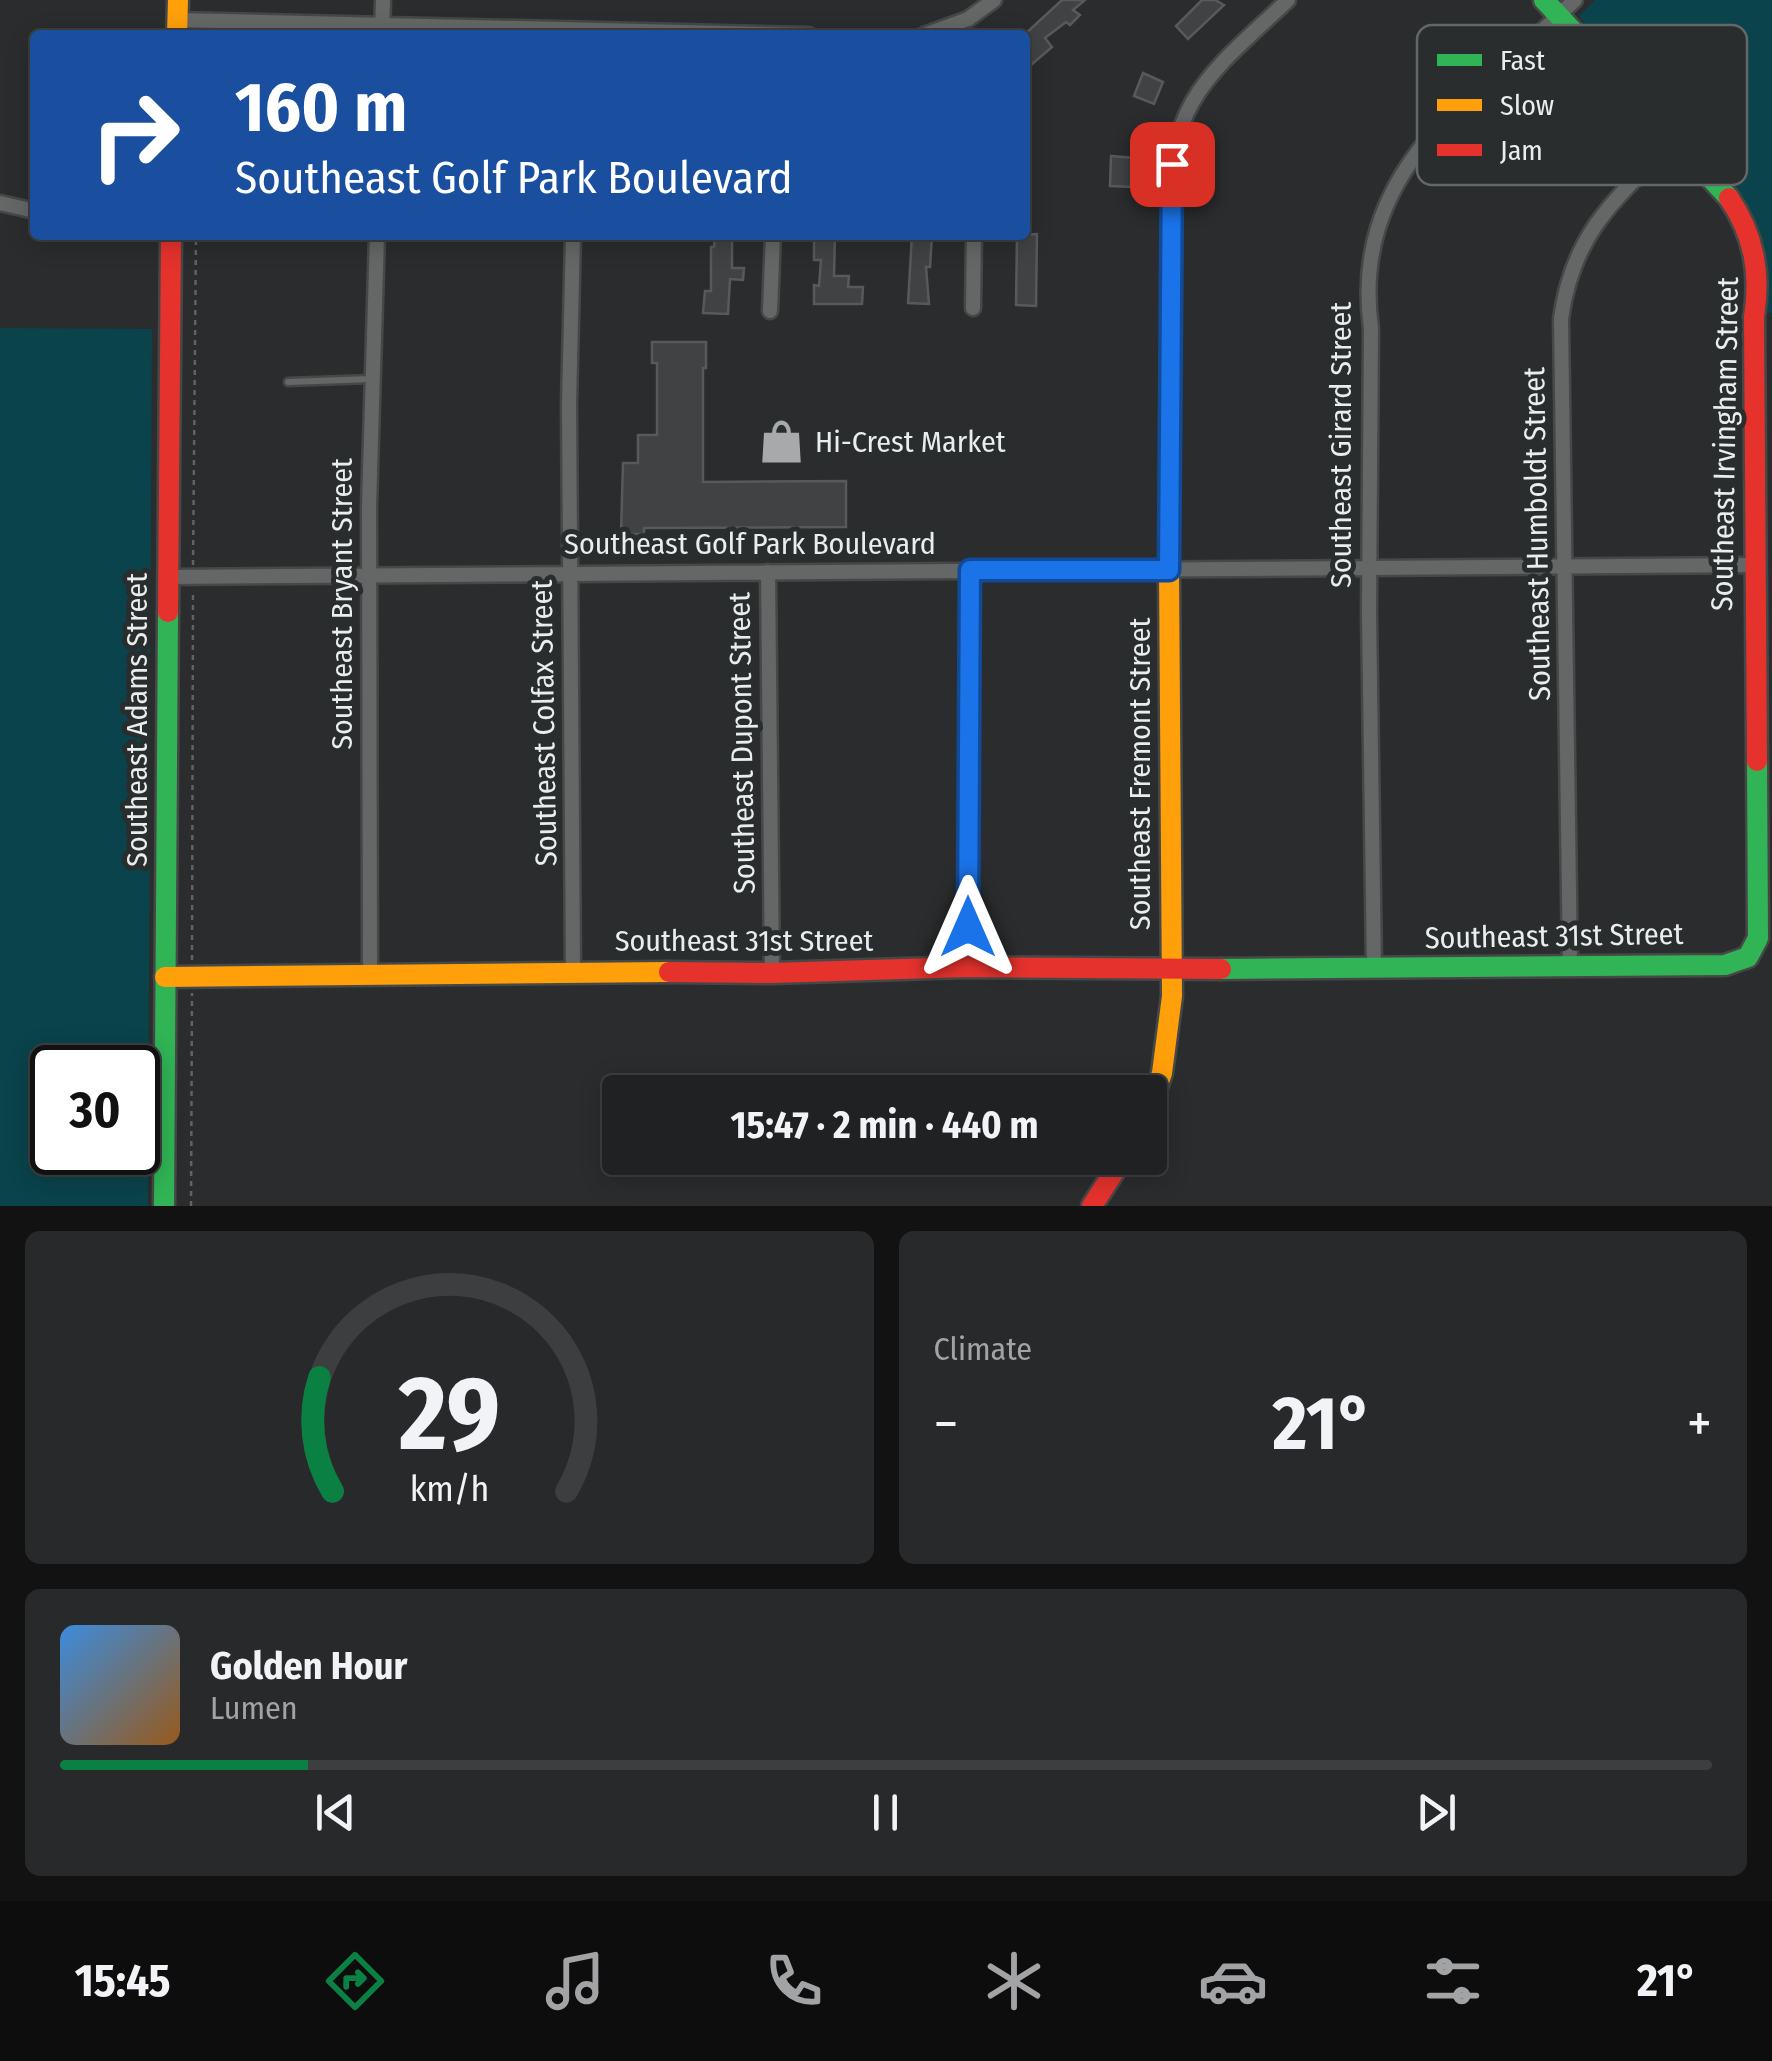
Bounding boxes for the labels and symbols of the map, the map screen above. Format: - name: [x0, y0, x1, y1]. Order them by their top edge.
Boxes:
- legend: [1417, 25, 1747, 185]
- text: Fast: [1500, 44, 1546, 77]
- text: Slow: [1500, 89, 1554, 122]
- pin: [1130, 122, 1215, 207]
- text: Jam: [1500, 134, 1543, 167]
- street label: Southeast Irvingham Street: [1704, 276, 1746, 611]
- street label: Southeast Girard Street: [1323, 302, 1359, 588]
- street label: Southeast Humboldt Street: [1516, 367, 1558, 701]
- shop icon: Hi-Crest Market: [758, 418, 806, 466]
- place label: Hi-Crest Market: [815, 424, 1006, 460]
- street label: Southeast Bryant Street: [324, 458, 360, 750]
- street label: Southeast Golf Park Boulevard: [564, 526, 936, 562]
- street label: Southeast Adams Street: [119, 573, 155, 867]
- street label: Southeast Colfax Street: [524, 579, 564, 866]
- street label: Southeast Dupont Street: [721, 592, 763, 894]
- street label: Southeast Fremont Street: [1122, 618, 1158, 930]
- position arrow: [916, 875, 1020, 979]
- street label: Southeast 31st Street: [1424, 916, 1684, 956]
- street label: Southeast 31st Street: [615, 923, 873, 959]
- speed limit sign: 30: [30, 1045, 160, 1175]

